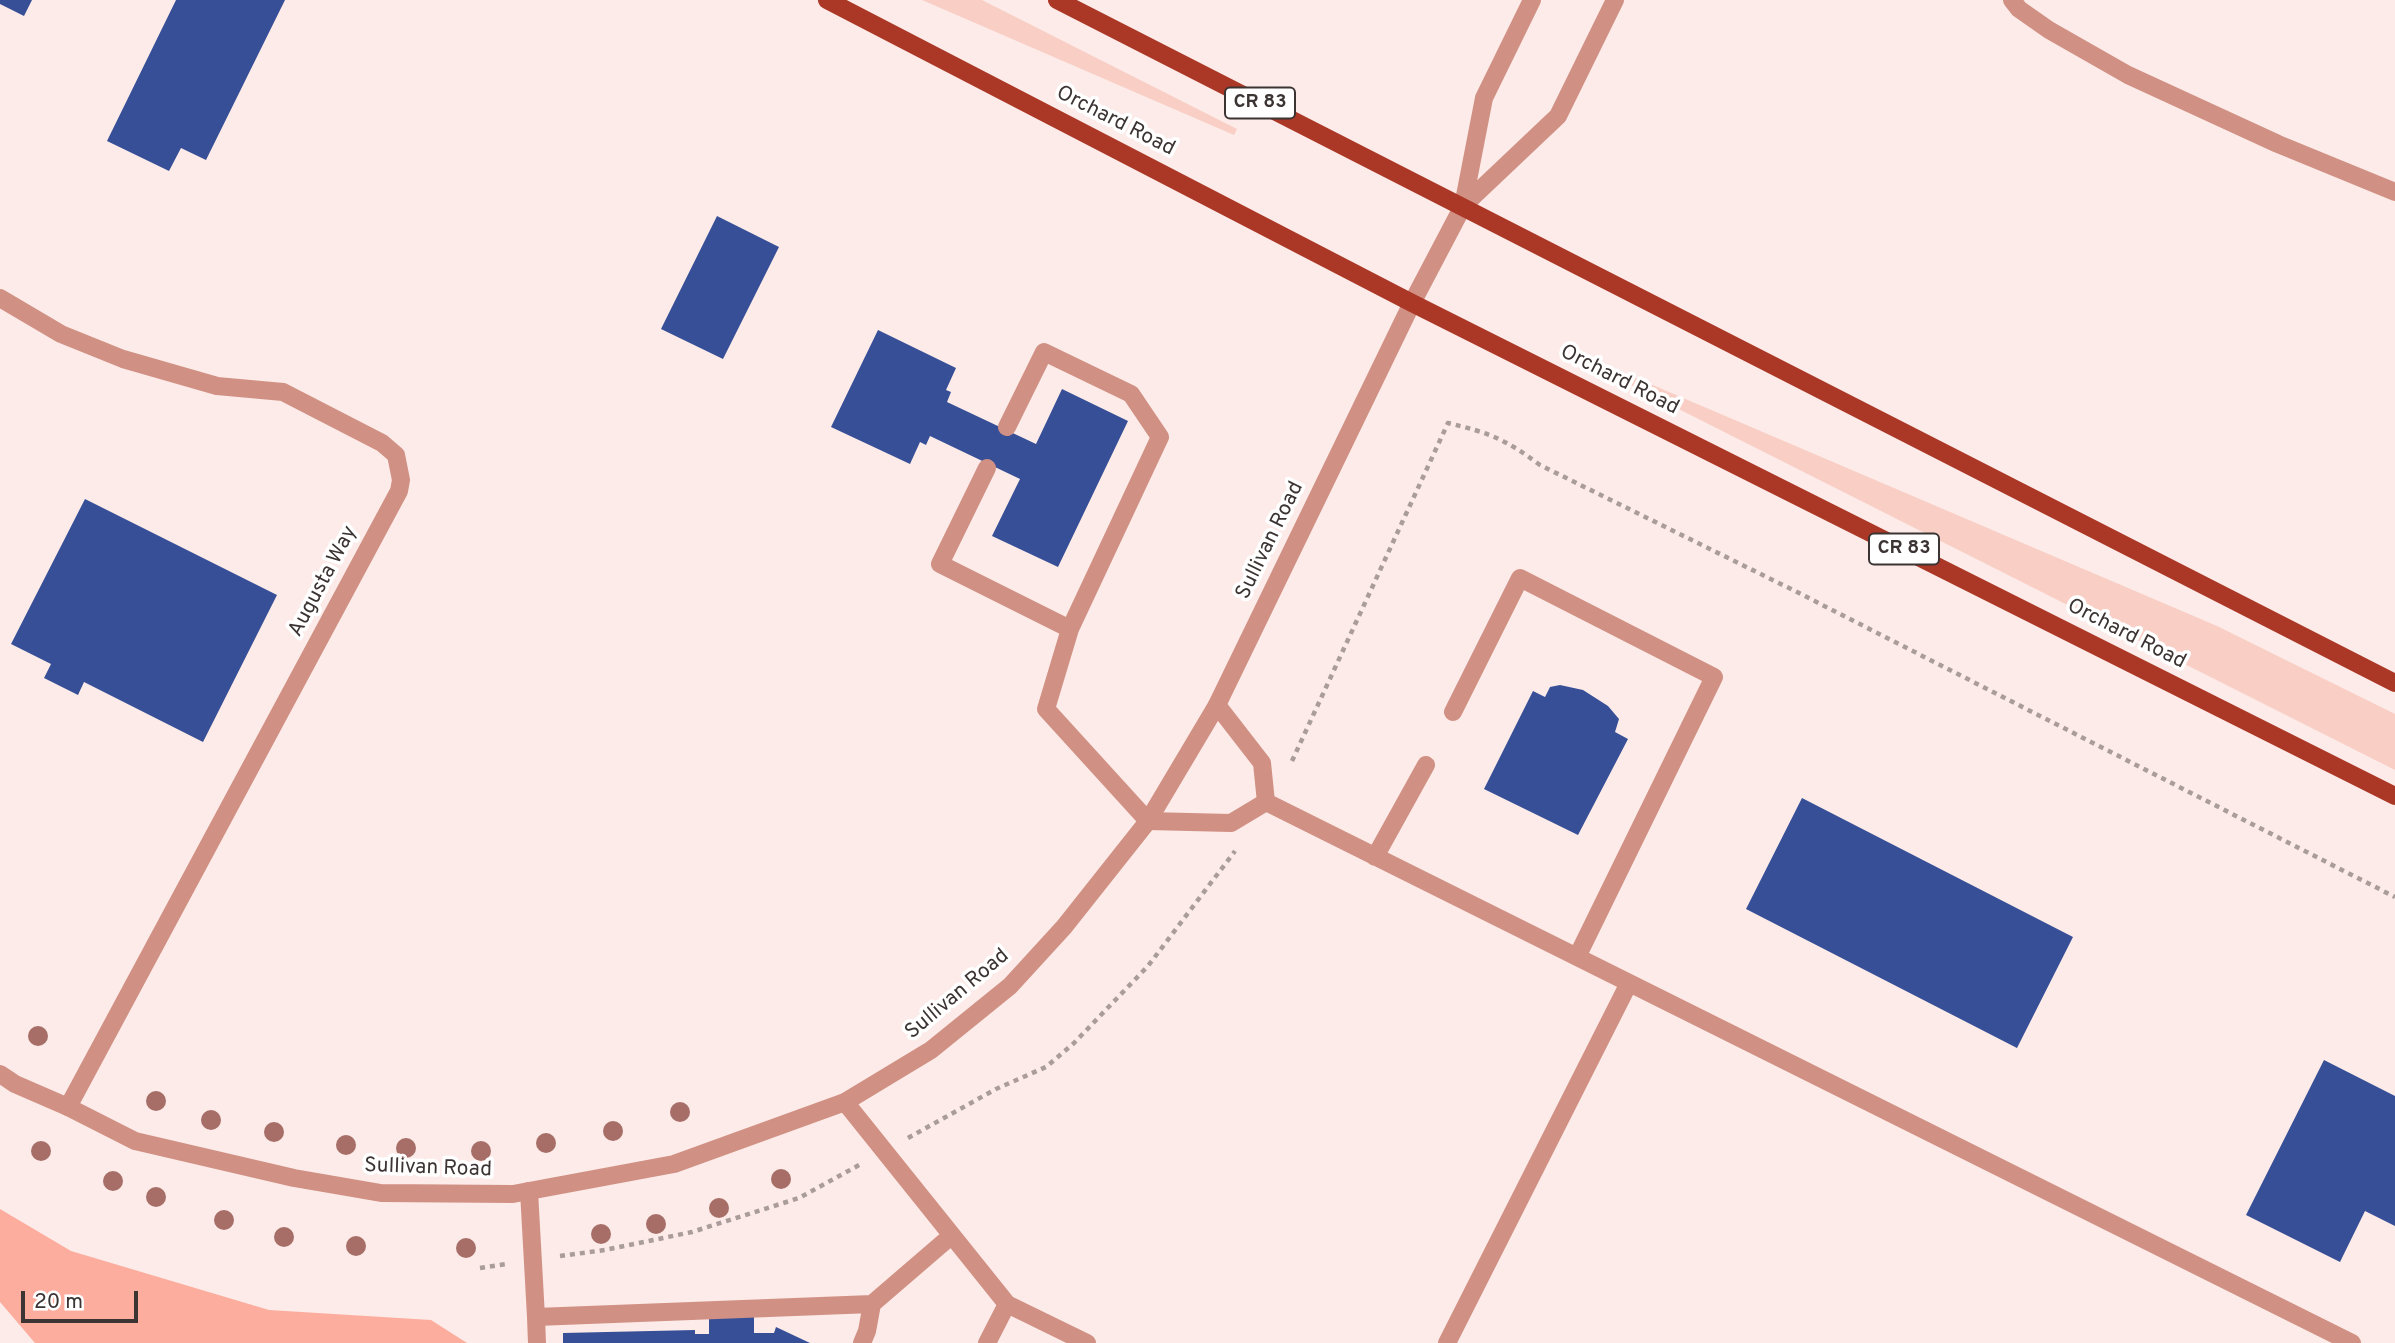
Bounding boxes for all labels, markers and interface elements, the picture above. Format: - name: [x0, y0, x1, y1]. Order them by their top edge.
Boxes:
- street label: Orchard Road: [1051, 81, 1179, 163]
- road number: CR 83: [1225, 88, 1295, 118]
- street label: Orchard Road: [1555, 340, 1683, 422]
- street label: Sullivan Road: [1232, 478, 1310, 604]
- street label: Augusta Way: [284, 522, 364, 642]
- road number: CR 83: [1869, 534, 1939, 564]
- street label: Orchard Road: [2062, 594, 2190, 676]
- street label: Sullivan Road: [901, 944, 1015, 1046]
- street label: Sullivan Road: [364, 1154, 492, 1184]
- scale bar: [24, 1276, 142, 1320]
- text: 20 m: [34, 1289, 83, 1316]

